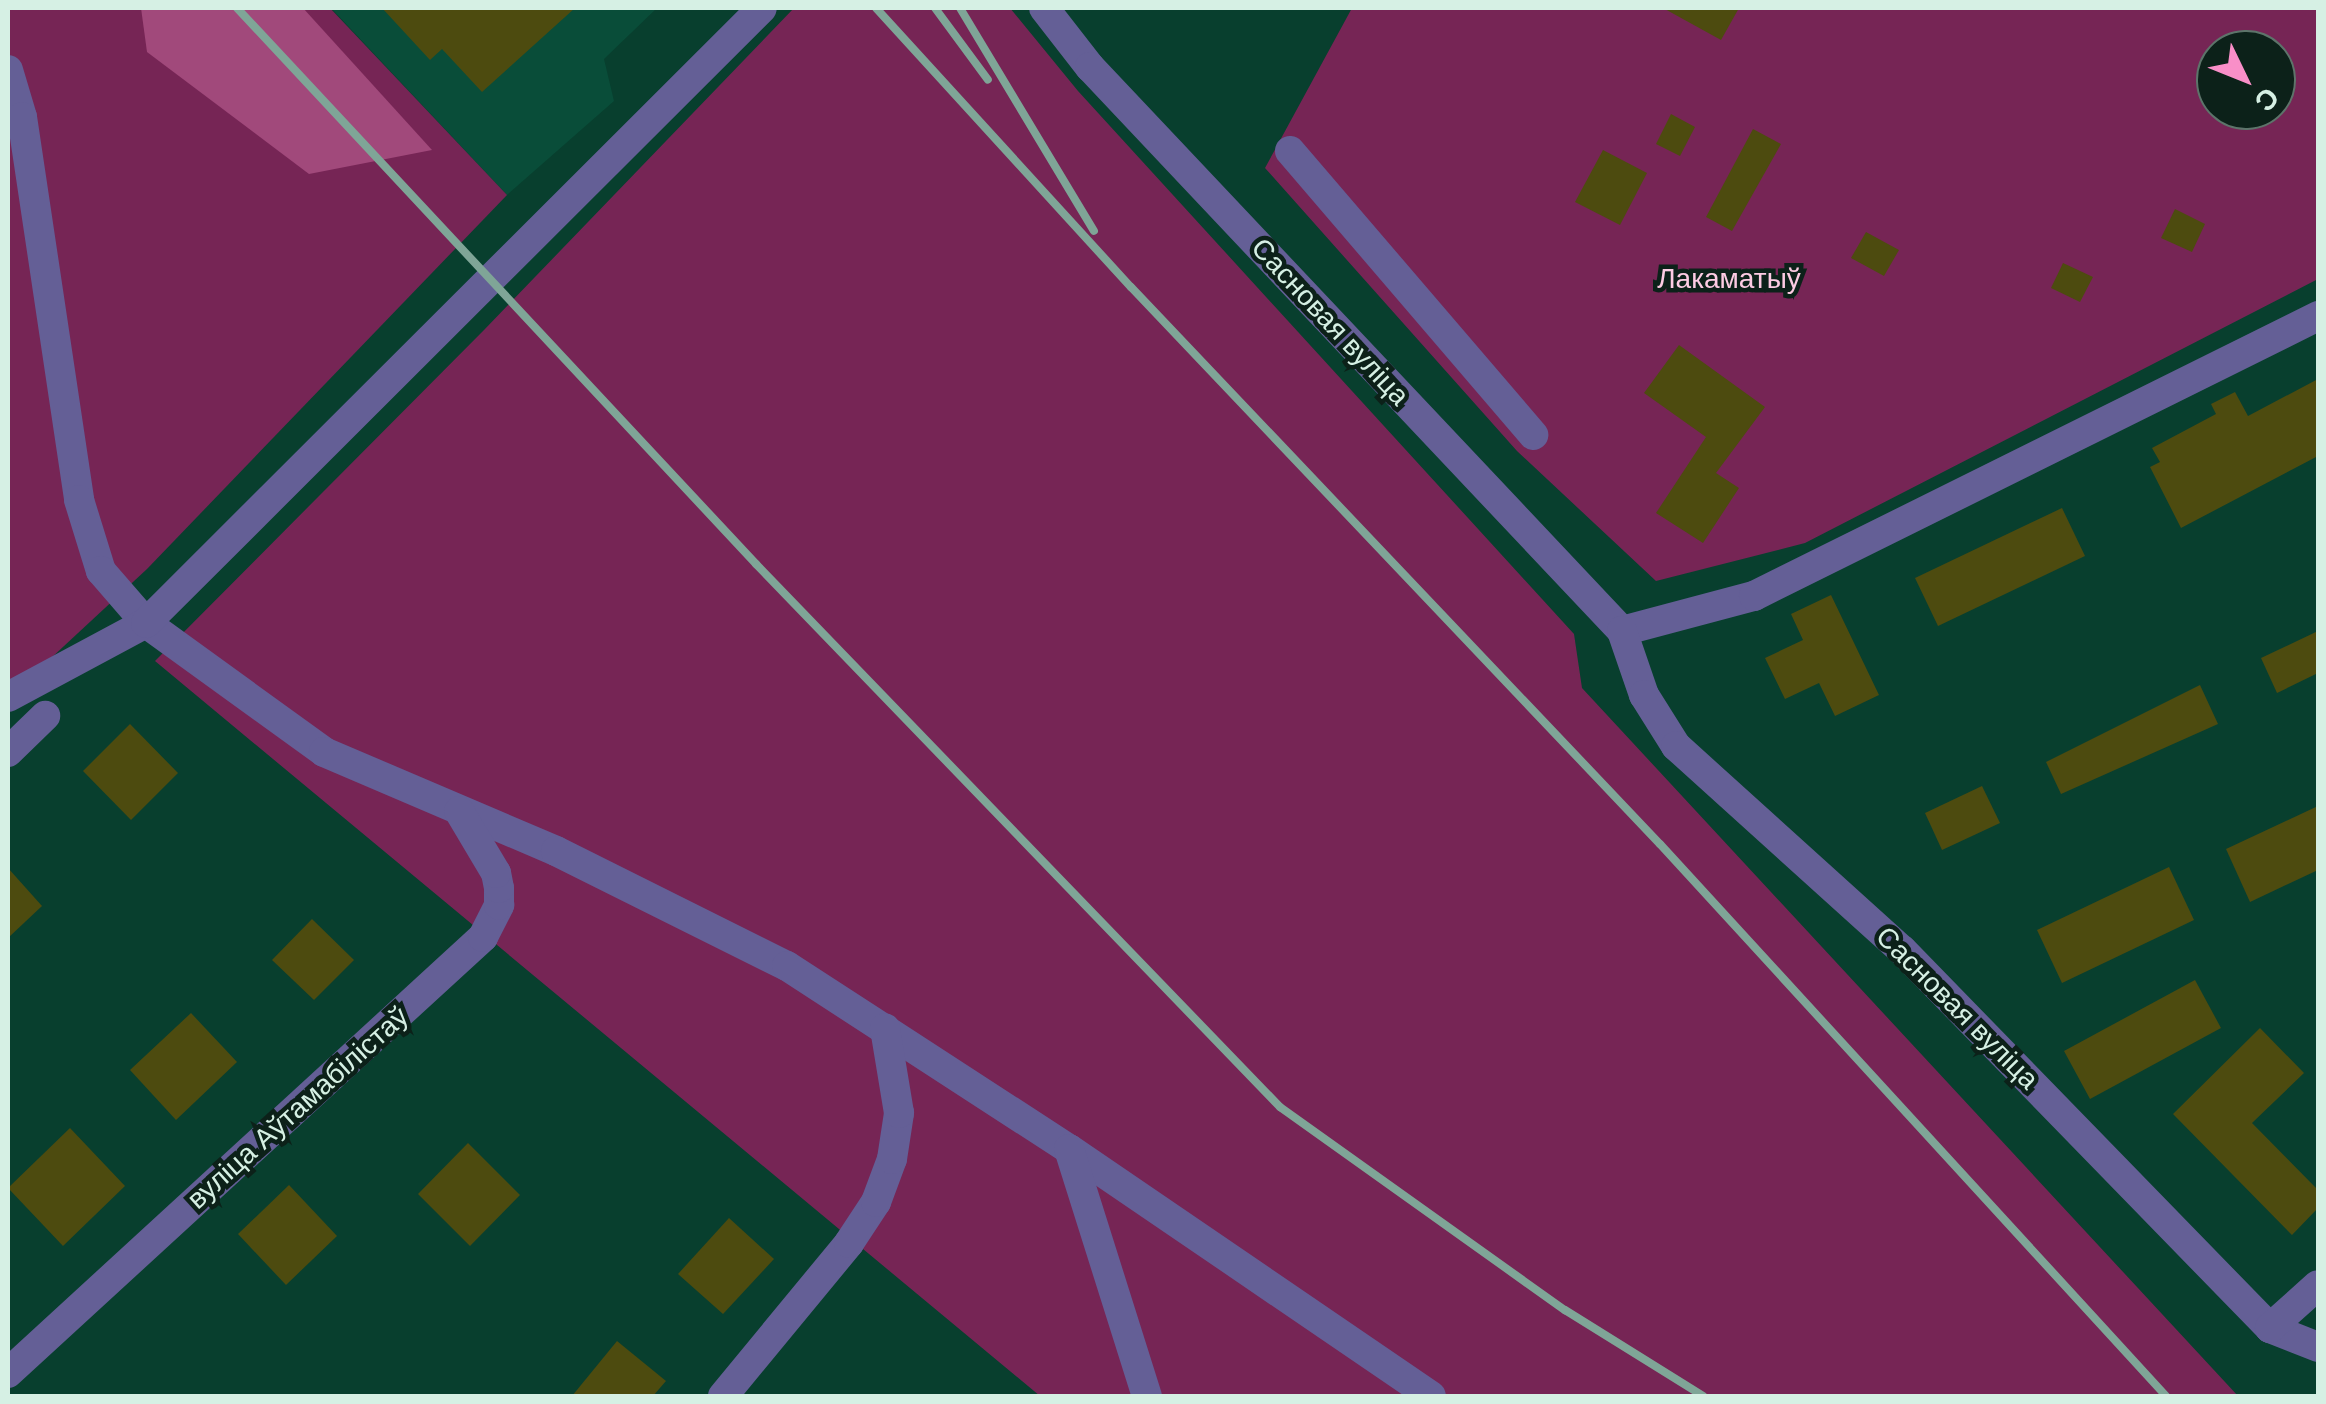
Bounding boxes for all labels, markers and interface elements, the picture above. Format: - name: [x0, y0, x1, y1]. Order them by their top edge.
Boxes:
- north arrow: [2196, 30, 2296, 130]
- text: С: [2249, 81, 2285, 117]
- street label: Сасновая вуліца: [1244, 232, 1416, 412]
- park label: Лакаматыў: [1657, 262, 1801, 296]
- street label: Сасновая вуліца: [1869, 920, 2045, 1096]
- street label: вуліца Аўтамабілістаў: [180, 1000, 416, 1216]

